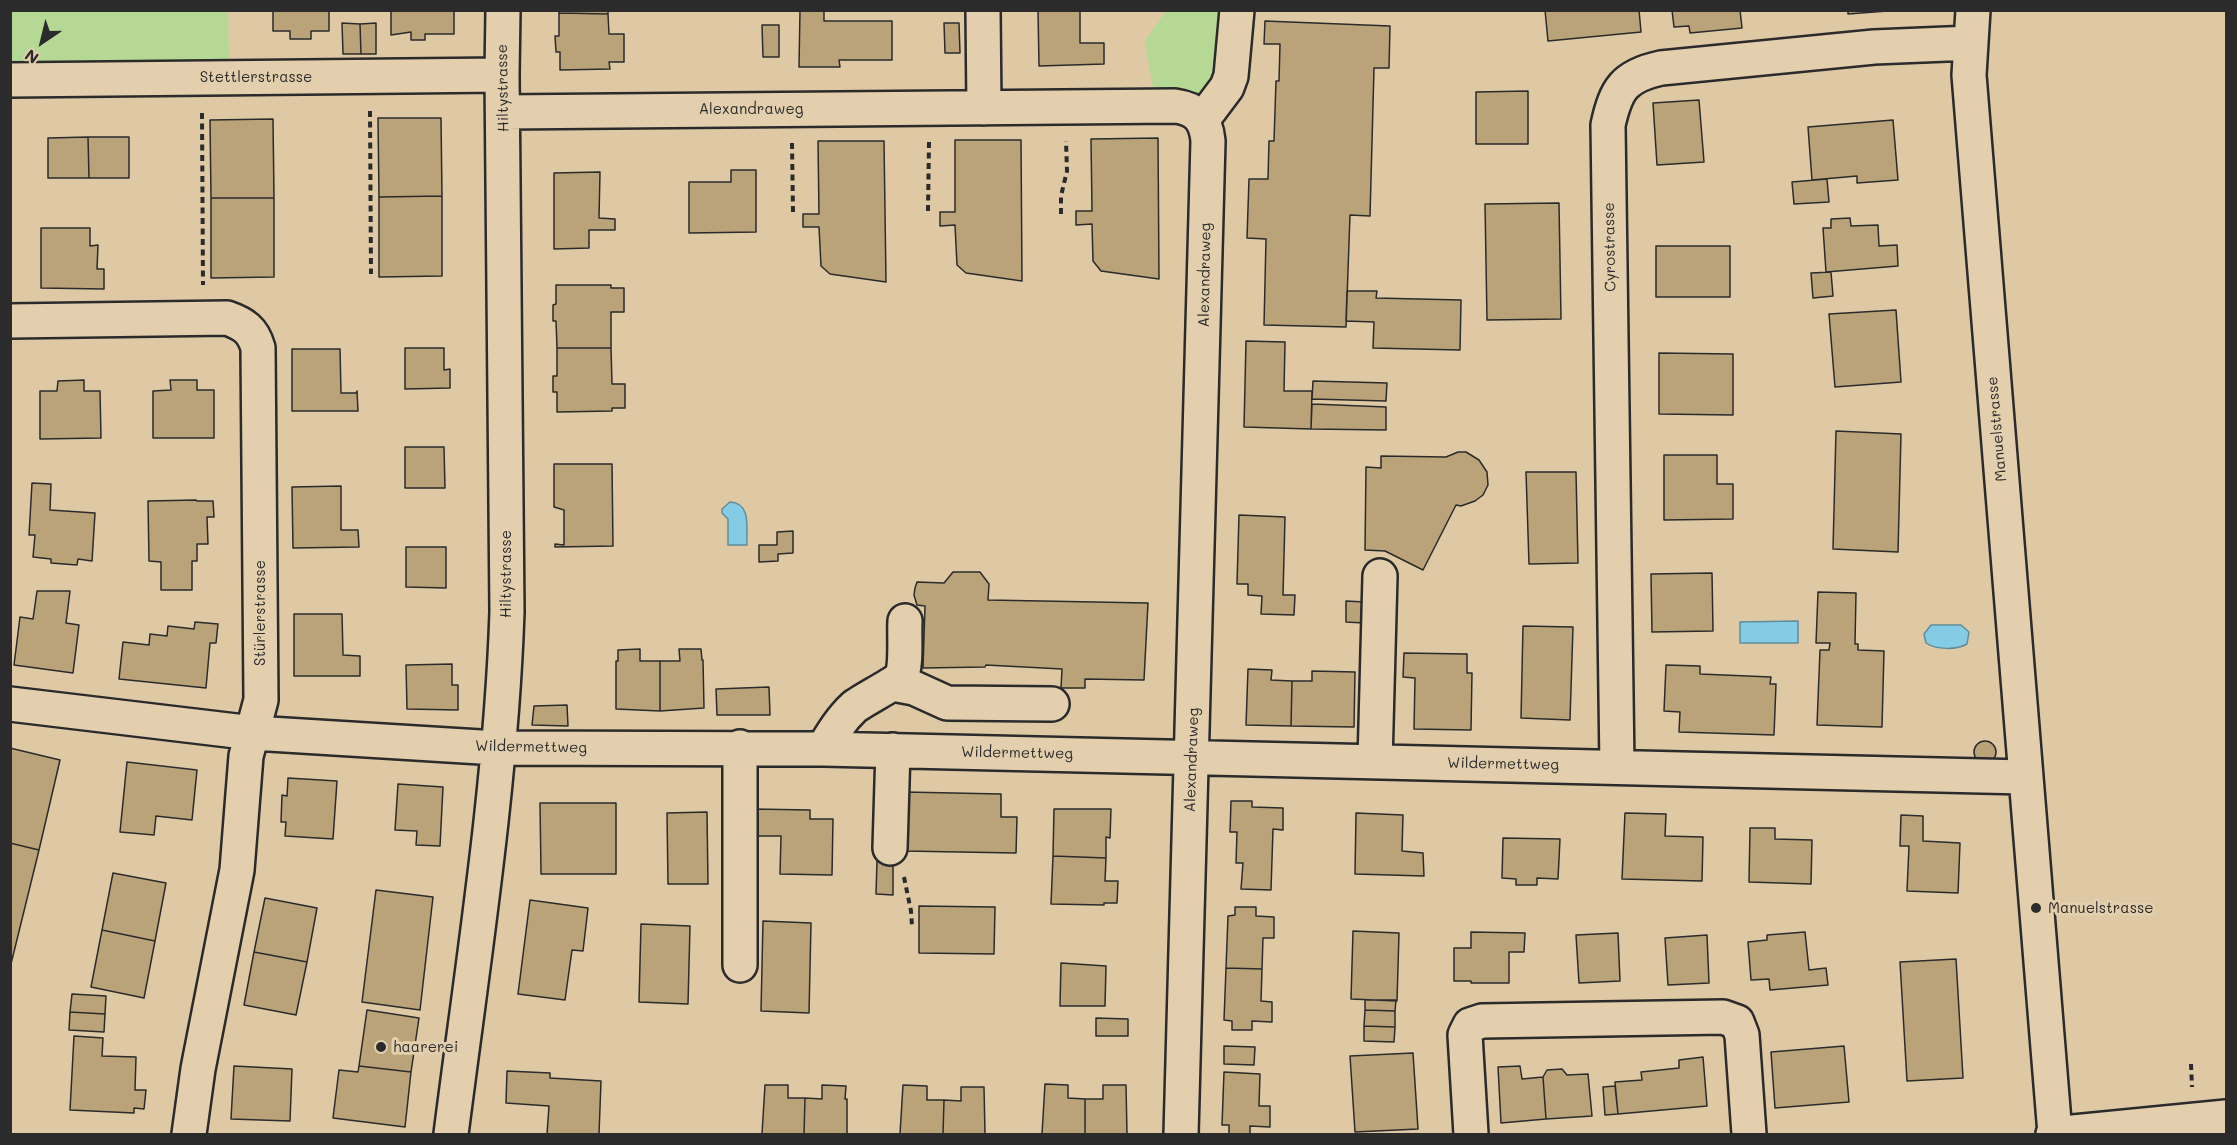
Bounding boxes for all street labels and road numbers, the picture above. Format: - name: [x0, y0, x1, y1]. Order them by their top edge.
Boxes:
- street label: Hiltystrasse: [493, 44, 513, 132]
- street label: Stettlerstrasse: [200, 68, 312, 86]
- street label: Alexandraweg: [699, 100, 803, 118]
- street label: Cyrostrasse: [1600, 202, 1620, 292]
- street label: Alexandraweg: [1195, 222, 1215, 328]
- street label: Manuelstrasse: [1983, 376, 2011, 482]
- street label: Hiltystrasse: [497, 530, 515, 618]
- street label: Stürlerstrasse: [251, 560, 269, 666]
- street label: Alexandraweg: [1181, 707, 1203, 813]
- street label: Wildermettweg: [475, 737, 587, 757]
- street label: Wildermettweg: [961, 743, 1073, 763]
- street label: Wildermettweg: [1447, 754, 1559, 774]

